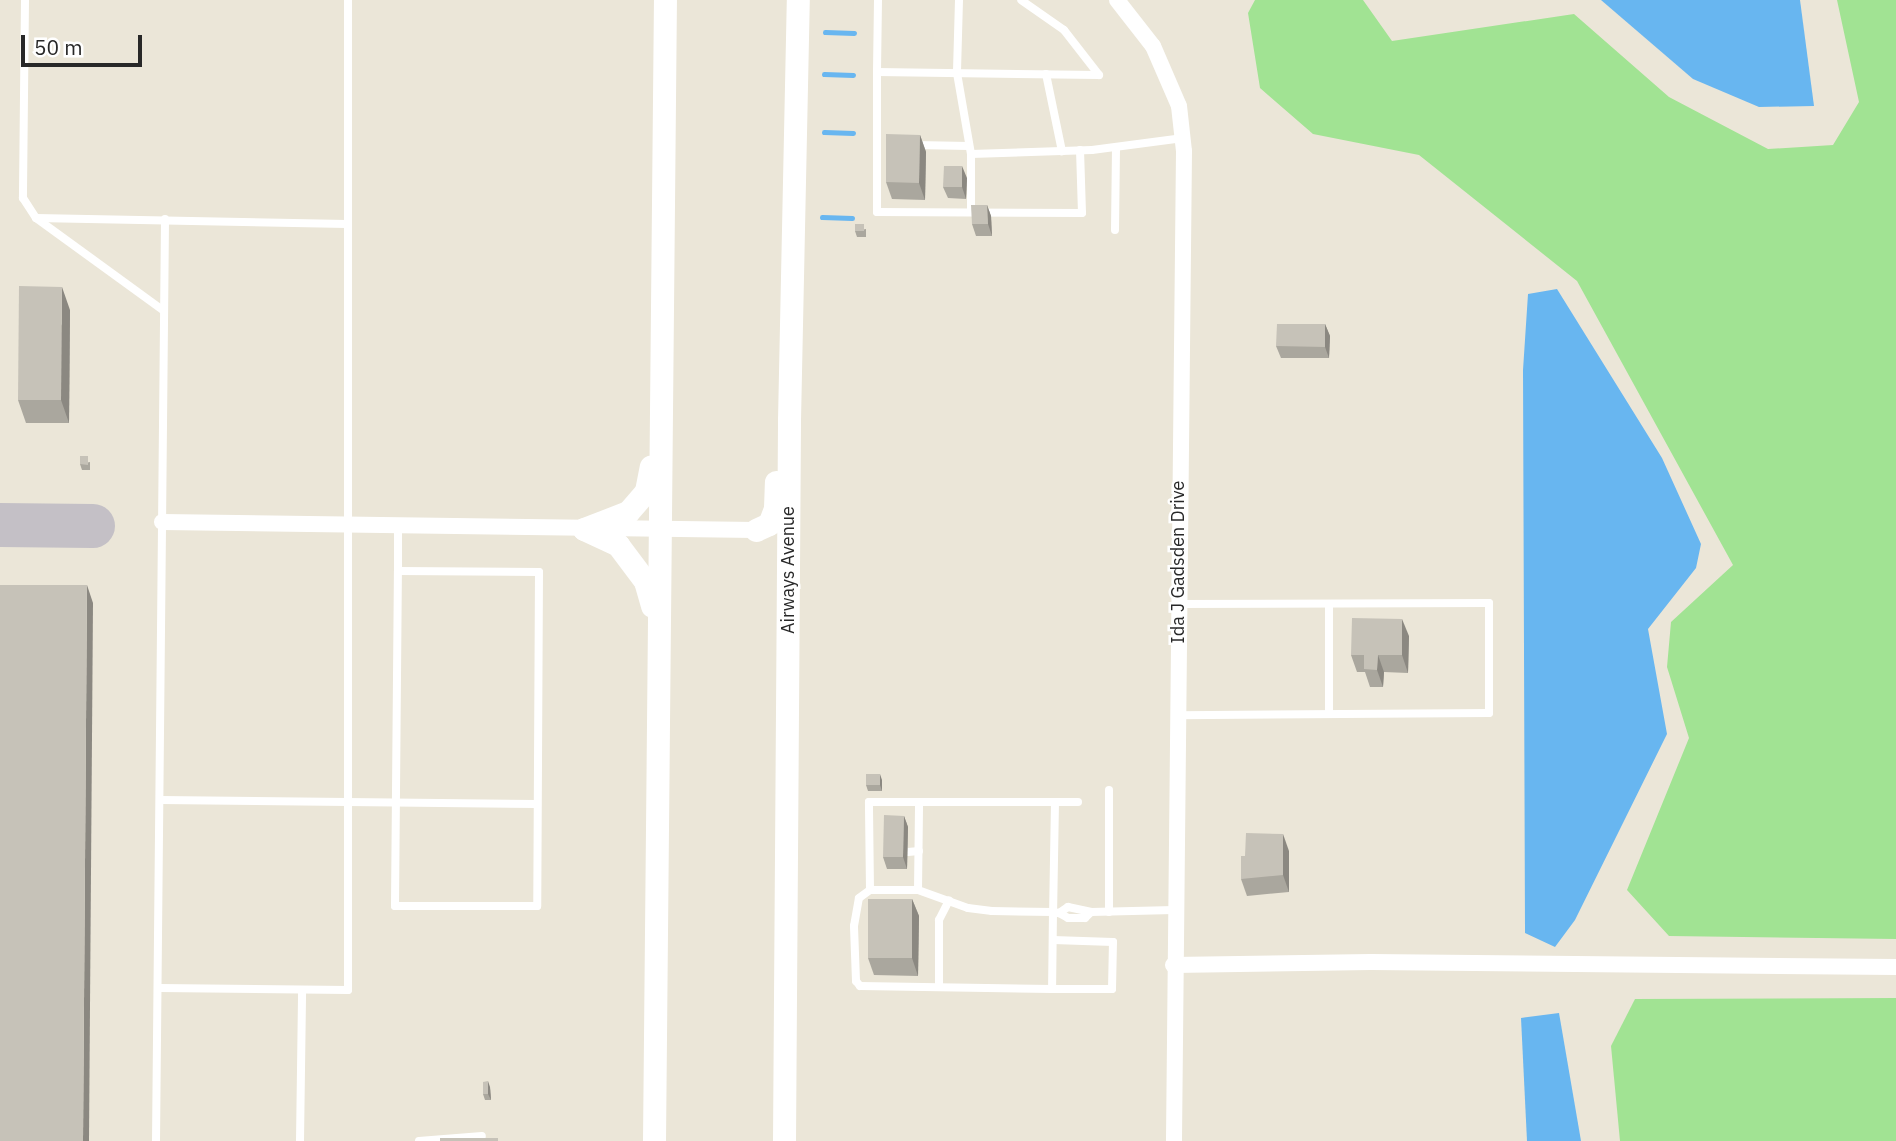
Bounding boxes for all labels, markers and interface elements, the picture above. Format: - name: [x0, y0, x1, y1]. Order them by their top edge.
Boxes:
- scale bar: [24, 21, 145, 65]
- text: 50 m: [34, 33, 83, 61]
- street label: Ida J Gadsden Drive: [1167, 481, 1189, 643]
- street label: Airways Avenue: [777, 506, 799, 634]

